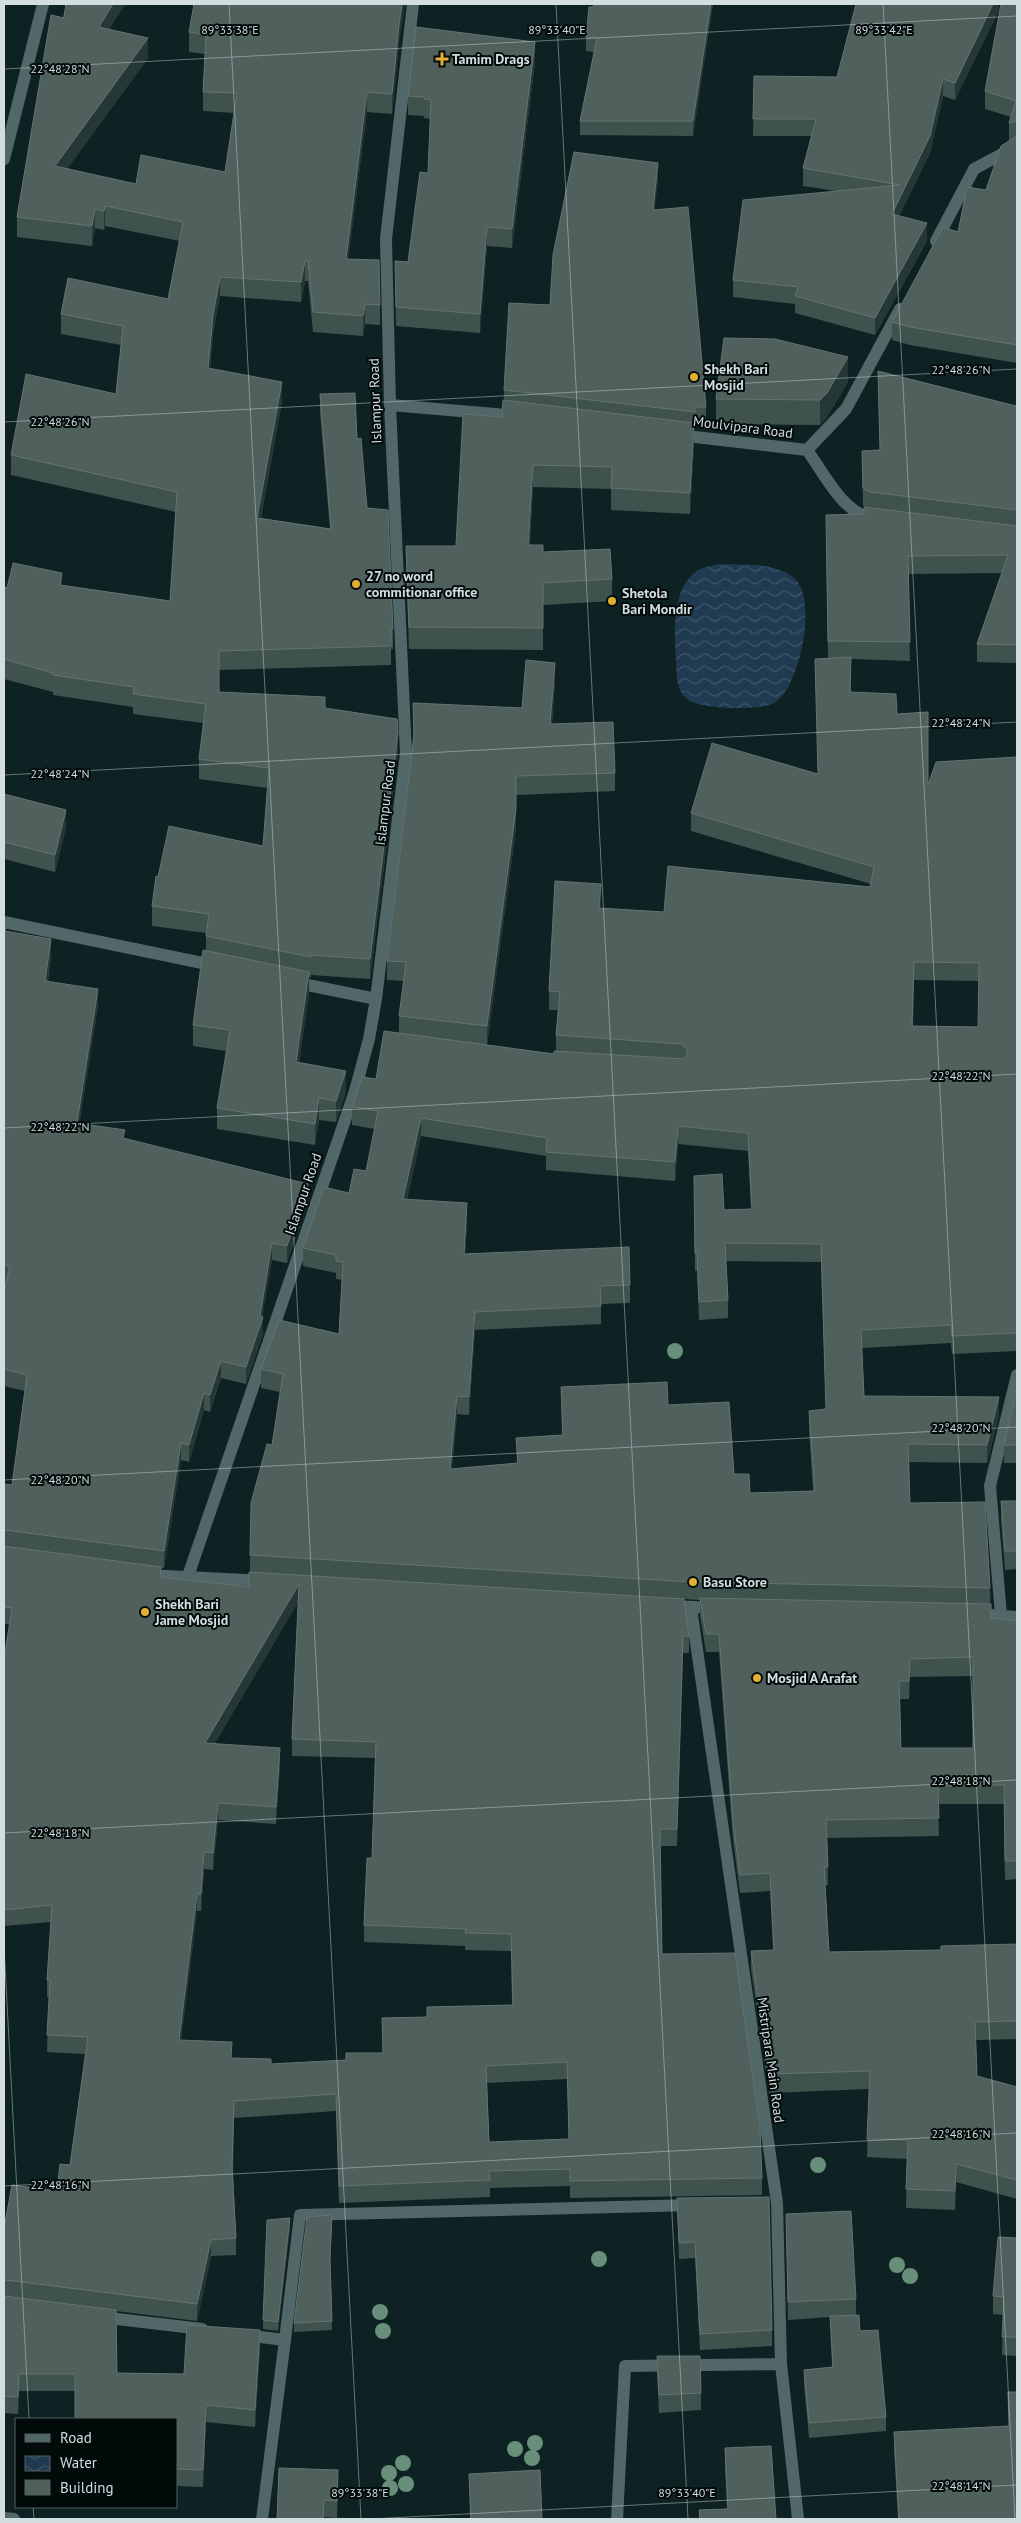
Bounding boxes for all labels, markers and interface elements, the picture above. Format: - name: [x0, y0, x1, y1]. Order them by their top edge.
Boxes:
- text: 89°33'38"E: [201, 22, 259, 37]
- text: 89°33'40"E: [528, 22, 586, 37]
- text: 89°33'42"E: [855, 22, 913, 37]
- place label: Tamim Drags: [452, 50, 530, 68]
- marker: Tamim Drags: [436, 53, 448, 65]
- text: 22°48'28"N: [30, 61, 90, 76]
- street label: Islampur Road: [365, 358, 385, 444]
- place label: Shekh Bari Mosjid: [704, 360, 768, 394]
- text: 22°48'26"N: [931, 362, 991, 377]
- marker: Shekh Bari Mosjid: [688, 371, 700, 383]
- street label: Moulvipara Road: [692, 412, 794, 442]
- text: 22°48'26"N: [30, 414, 90, 429]
- place label: 27 no word commitionar office: [366, 567, 477, 601]
- marker: 27 no word commitionar office: [350, 578, 362, 590]
- place label: Shetola Bari Mondir: [622, 584, 692, 618]
- marker: Shetola Bari Mondir: [606, 595, 618, 607]
- text: 22°48'24"N: [931, 715, 991, 730]
- street label: Islampur Road: [371, 759, 399, 847]
- text: 22°48'24"N: [30, 766, 90, 781]
- text: 22°48'22"N: [931, 1068, 991, 1083]
- text: 22°48'22"N: [30, 1119, 90, 1134]
- street label: Islampur Road: [281, 1151, 325, 1237]
- text: 22°48'20"N: [931, 1420, 991, 1435]
- text: 22°48'20"N: [30, 1472, 90, 1487]
- place label: Basu Store: [703, 1573, 767, 1591]
- marker: Basu Store: [687, 1576, 699, 1588]
- place label: Shekh Bari Jame Mosjid: [154, 1595, 228, 1629]
- marker: Shekh Bari Jame Mosjid: [139, 1606, 151, 1618]
- place label: Mosjid A Arafat: [767, 1669, 857, 1687]
- marker: Mosjid A Arafat: [751, 1672, 763, 1684]
- text: 22°48'18"N: [931, 1773, 991, 1788]
- text: 22°48'18"N: [30, 1825, 90, 1840]
- street label: Mistripara Main Road: [753, 1996, 789, 2124]
- text: 22°48'16"N: [931, 2126, 991, 2141]
- text: 22°48'16"N: [30, 2177, 90, 2192]
- legend: [15, 2418, 178, 2508]
- text: Road: [60, 2428, 92, 2447]
- text: Water: [60, 2453, 97, 2472]
- text: Building: [60, 2478, 114, 2497]
- text: 22°48'14"N: [931, 2478, 991, 2493]
- text: 89°33'38"E: [331, 2485, 389, 2500]
- text: 89°33'40"E: [658, 2485, 716, 2500]

